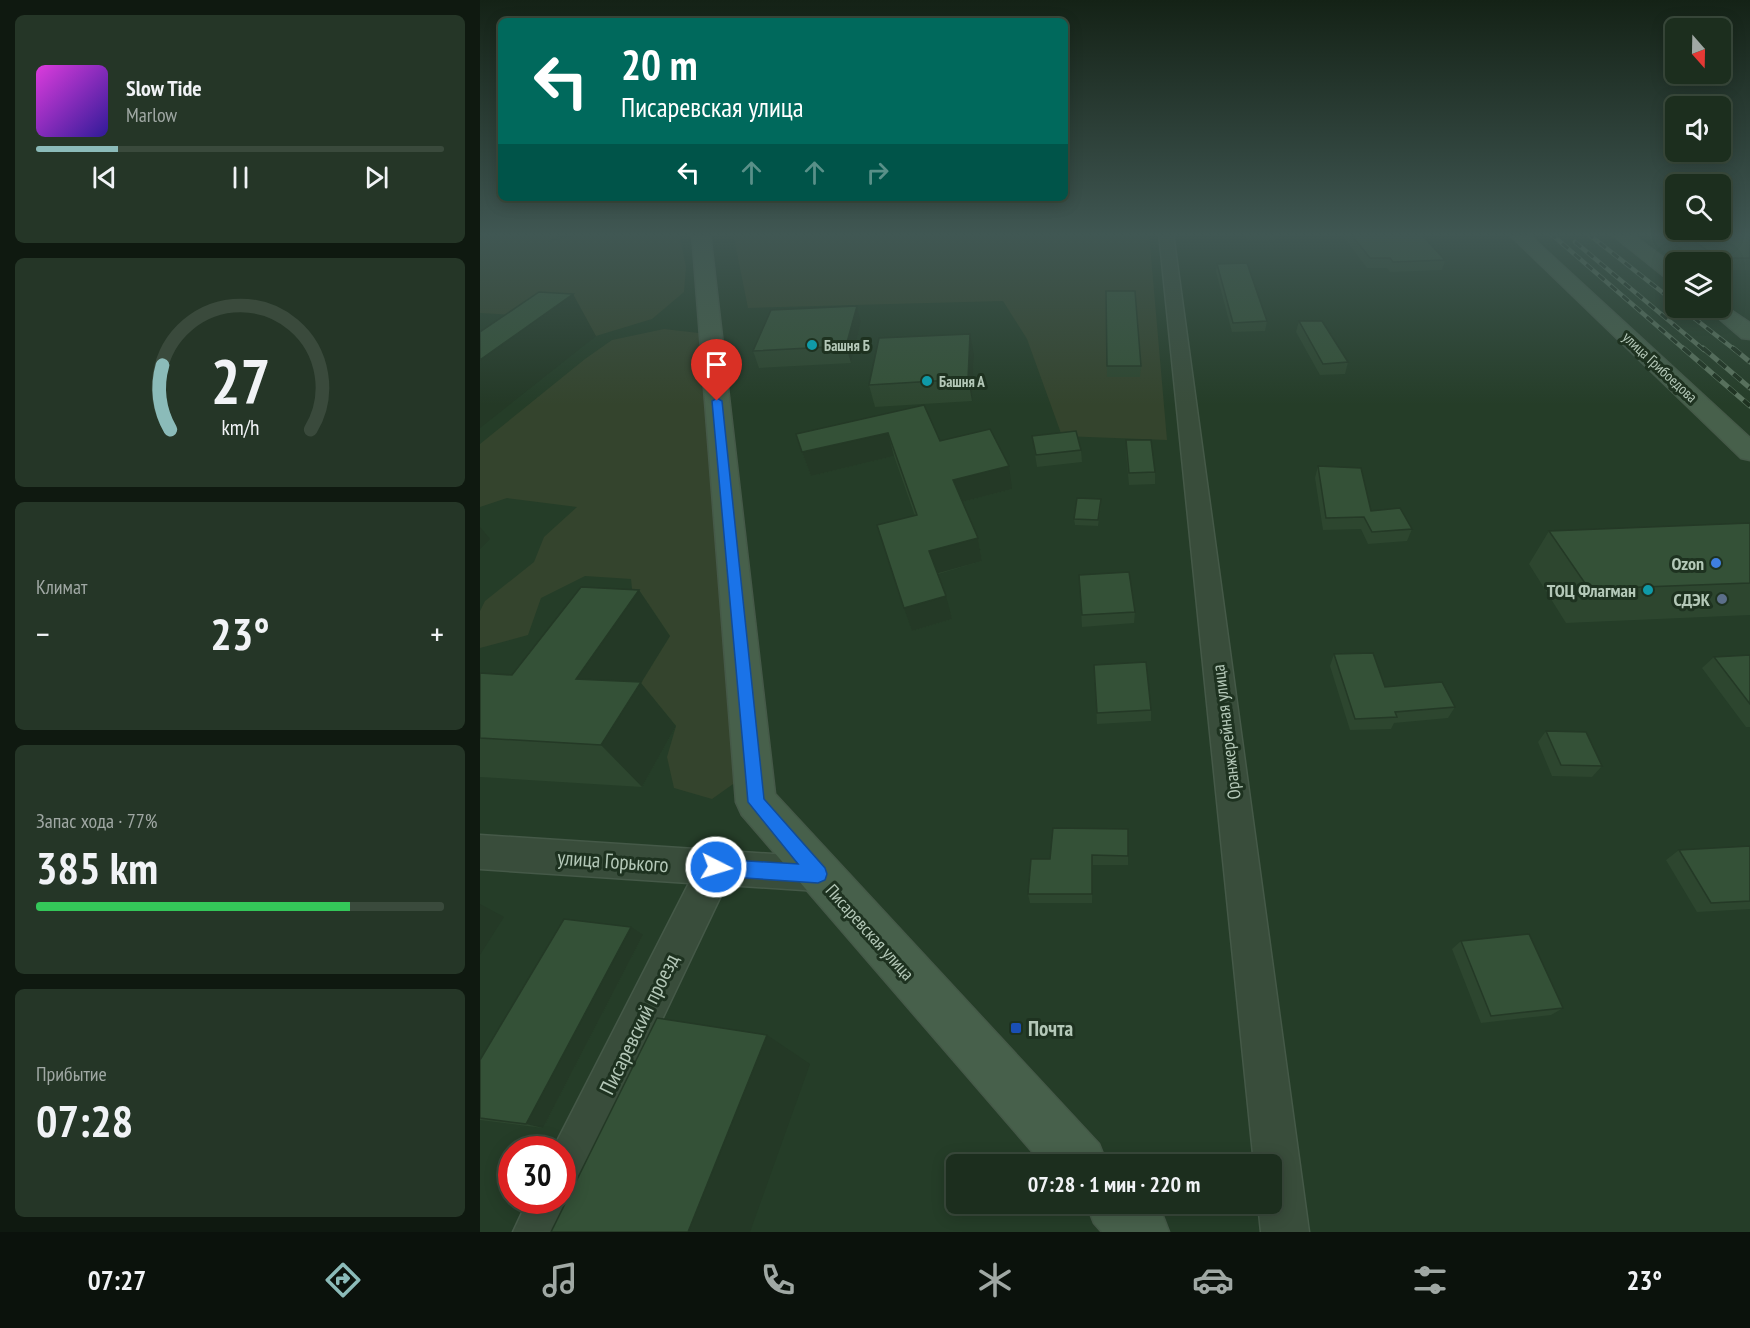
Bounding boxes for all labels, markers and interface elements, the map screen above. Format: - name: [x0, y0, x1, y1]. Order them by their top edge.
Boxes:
- north arrow: [1665, 18, 1731, 84]
- map controls: [1665, 18, 1731, 318]
- text: 20 m: [621, 37, 698, 92]
- icon: left: [522, 42, 600, 120]
- text: Slow Tide: [126, 74, 202, 102]
- text: Писаревская улица: [621, 90, 804, 124]
- button: sound: [1665, 96, 1731, 162]
- text: Marlow: [126, 102, 177, 128]
- icon: left: [672, 156, 705, 189]
- icon: ahead: [735, 156, 768, 189]
- icon: ahead: [798, 156, 831, 189]
- icon: right: [861, 156, 894, 189]
- icon: previous: [88, 161, 121, 194]
- icon: pause: [224, 161, 257, 194]
- icon: next: [360, 161, 393, 194]
- button: search: [1665, 174, 1731, 240]
- button: layers: [1665, 252, 1731, 318]
- street label: улица Грибоедова: [1619, 328, 1701, 406]
- place label: Башня Б: [824, 336, 870, 355]
- marker: Башня Б: [805, 338, 819, 352]
- pin: [691, 339, 742, 401]
- text: 27: [210, 340, 270, 421]
- icon: arrive: [700, 348, 733, 381]
- place label: Башня А: [939, 372, 985, 391]
- marker: Башня А: [920, 374, 934, 388]
- text: km/h: [221, 413, 259, 441]
- place label: Ozon: [1671, 552, 1704, 575]
- marker: Ozon: [1709, 556, 1723, 570]
- text: Климат: [36, 574, 87, 600]
- place label: ТОЦ Флагман: [1547, 579, 1636, 602]
- marker: ТОЦ Флагман: [1641, 583, 1655, 597]
- place label: СДЭК: [1674, 588, 1711, 611]
- marker: СДЭК: [1715, 592, 1729, 606]
- text: 23°: [210, 604, 270, 662]
- text: −: [36, 612, 50, 655]
- text: +: [430, 612, 444, 655]
- street label: Оранжерейная улица: [1206, 663, 1246, 801]
- text: Запас хода · 77%: [36, 808, 157, 834]
- position arrow: [684, 835, 748, 899]
- text: 385 km: [36, 838, 158, 896]
- street label: улица Горького: [557, 844, 669, 878]
- street label: Писаревская улица: [821, 879, 919, 985]
- street label: Писаревский проезд: [593, 949, 685, 1099]
- place label: Почта: [1028, 1015, 1073, 1042]
- marker: Почта: [1009, 1021, 1023, 1035]
- text: Прибытие: [36, 1061, 107, 1087]
- text: 07:28: [36, 1091, 133, 1149]
- speed limit sign: 30: [498, 1136, 576, 1214]
- text: 07:28 · 1 мин · 220 m: [1028, 1170, 1200, 1198]
- icon: directions: [322, 1259, 364, 1301]
- icon: music: [539, 1259, 581, 1301]
- icon: phone: [757, 1259, 799, 1301]
- icon: climate: [974, 1259, 1016, 1301]
- icon: car: [1192, 1259, 1234, 1301]
- icon: filters: [1409, 1259, 1451, 1301]
- text: 07:27: [88, 1263, 146, 1297]
- text: 23°: [1627, 1263, 1662, 1297]

